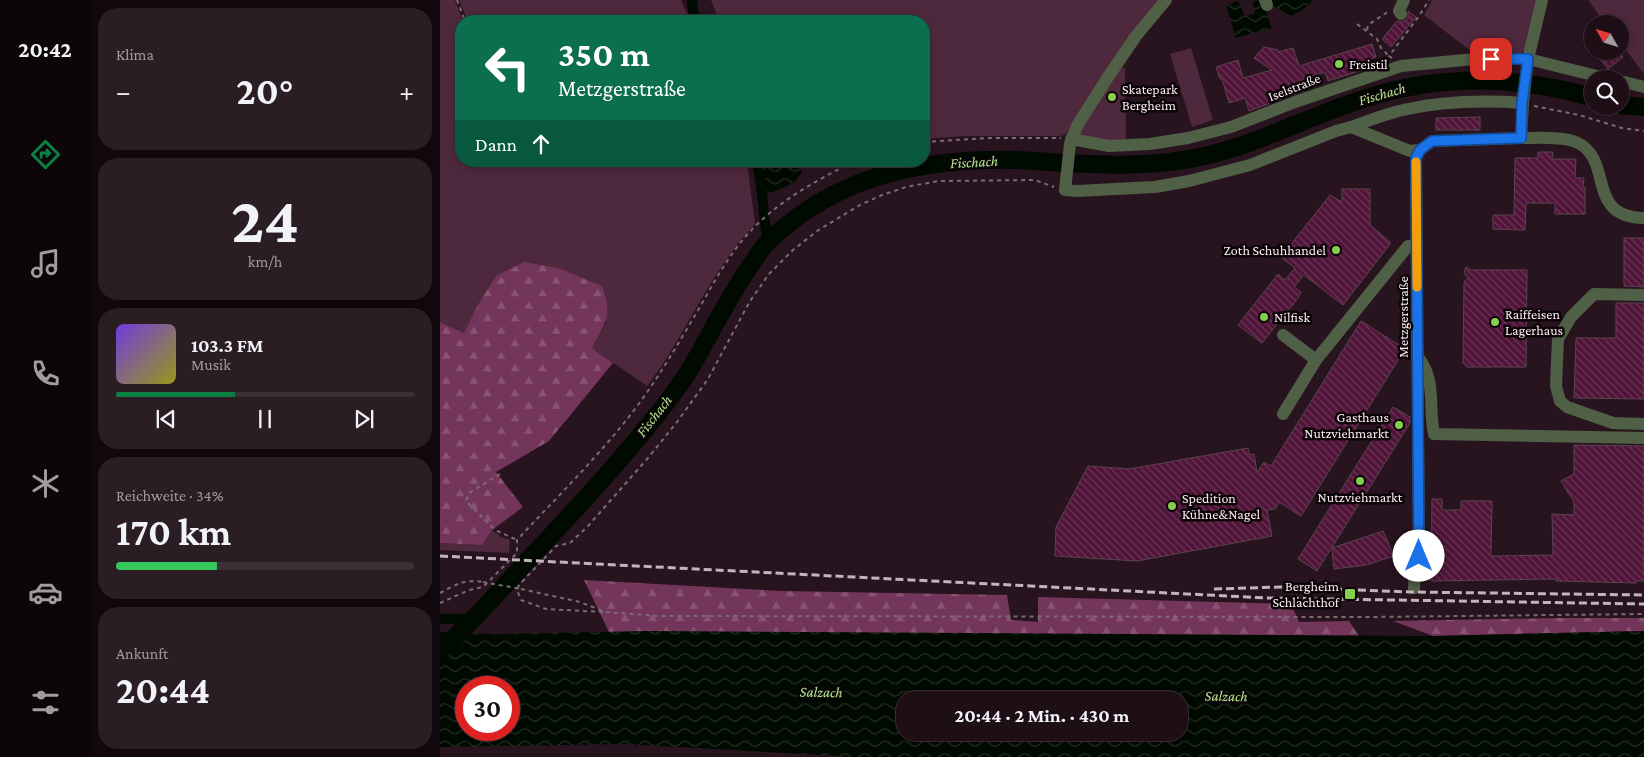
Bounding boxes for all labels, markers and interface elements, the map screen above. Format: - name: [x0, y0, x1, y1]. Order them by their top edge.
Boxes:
- north arrow: [1584, 15, 1629, 60]
- map controls: [1584, 15, 1629, 115]
- icon: left: [475, 35, 540, 100]
- text: 350 m: [558, 35, 650, 74]
- text: 20:42: [18, 37, 72, 62]
- pin: [1470, 38, 1512, 80]
- icon: arrive: [1477, 45, 1505, 73]
- text: Klima: [116, 46, 154, 63]
- place label: Freistil: [1349, 56, 1388, 72]
- marker: Freistil: [1333, 58, 1345, 70]
- text: 20°: [236, 70, 294, 112]
- street label: Iselstraße: [1266, 70, 1322, 104]
- button: search: [1584, 70, 1629, 115]
- text: −: [116, 76, 131, 107]
- text: +: [399, 76, 414, 107]
- text: Metzgerstraße: [558, 76, 686, 101]
- water label: Fischach: [1357, 80, 1407, 108]
- place label: Skatepark Bergheim: [1122, 81, 1178, 113]
- marker: Skatepark Bergheim: [1106, 91, 1118, 103]
- icon: ahead: [527, 130, 555, 158]
- text: Dann: [475, 134, 517, 155]
- icon: directions: [28, 137, 63, 172]
- water label: Fischach: [950, 153, 998, 171]
- text: 24: [231, 184, 299, 256]
- place label: Zoth Schuhhandel: [1224, 242, 1326, 258]
- marker: Zoth Schuhhandel: [1330, 244, 1342, 256]
- icon: music: [28, 246, 63, 281]
- text: km/h: [248, 253, 282, 270]
- street label: Metzgerstraße: [1395, 276, 1411, 358]
- place label: Raiffeisen Lagerhaus: [1505, 306, 1563, 338]
- place label: Nilfisk: [1274, 309, 1311, 325]
- marker: Nilfisk: [1258, 311, 1270, 323]
- marker: Raiffeisen Lagerhaus: [1489, 316, 1501, 328]
- text: 103.3 FM: [191, 335, 263, 356]
- icon: phone: [28, 356, 63, 391]
- text: Musik: [191, 356, 231, 373]
- water label: Fischach: [633, 392, 675, 440]
- icon: previous: [152, 405, 180, 433]
- icon: pause: [251, 405, 279, 433]
- icon: next: [350, 405, 378, 433]
- place label: Gasthaus Nutzviehmarkt: [1304, 409, 1389, 441]
- marker: Gasthaus Nutzviehmarkt: [1393, 419, 1405, 431]
- icon: climate: [28, 466, 63, 501]
- marker: Nutzviehmarkt: [1354, 475, 1366, 487]
- text: Reichweite · 34%: [116, 487, 224, 504]
- place label: Nutzviehmarkt: [1318, 489, 1403, 505]
- place label: Spedition Kühne&Nagel: [1182, 490, 1261, 522]
- marker: Spedition Kühne&Nagel: [1166, 500, 1178, 512]
- text: 170 km: [116, 511, 231, 553]
- position arrow: [1392, 529, 1444, 581]
- icon: car: [28, 575, 63, 610]
- place label: Bergheim Schlachthof: [1273, 578, 1340, 610]
- marker: Bergheim Schlachthof: [1343, 587, 1357, 601]
- text: Ankunft: [116, 645, 168, 662]
- text: 20:44: [116, 669, 210, 711]
- speed limit sign: 30: [455, 676, 520, 741]
- water label: Salzach: [799, 684, 843, 700]
- icon: filters: [28, 685, 63, 720]
- water label: Salzach: [1204, 688, 1248, 704]
- text: 20:44 · 2 Min. · 430 m: [955, 705, 1129, 726]

